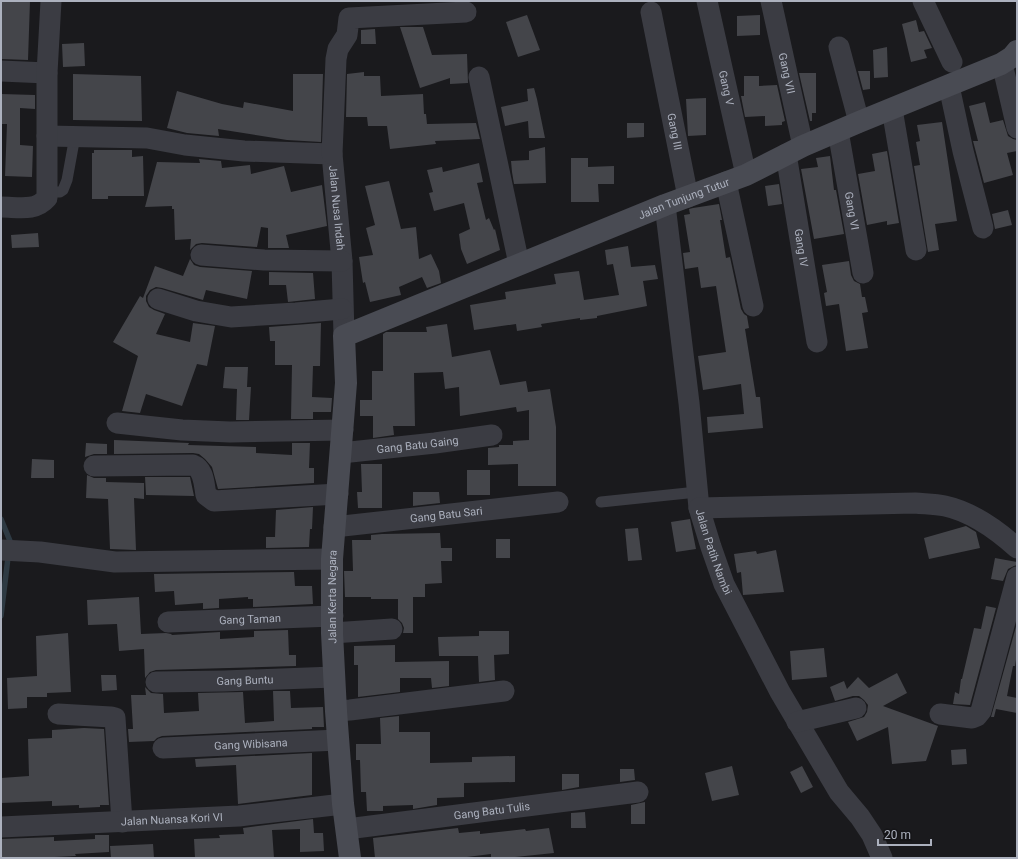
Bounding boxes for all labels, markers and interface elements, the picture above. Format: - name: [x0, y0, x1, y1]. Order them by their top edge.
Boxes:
- street label: Gang VII: [776, 52, 797, 95]
- street label: Gang V: [716, 69, 736, 107]
- street label: Gang III: [664, 112, 684, 151]
- street label: Jalan Nusa Indah: [326, 165, 347, 251]
- street label: Jalan Tunjung Tutur: [636, 176, 732, 222]
- street label: Gang VI: [842, 191, 861, 231]
- street label: Gang IV: [791, 228, 811, 268]
- street label: Gang Batu Gaing: [376, 434, 459, 456]
- street label: Gang Batu Sari: [410, 504, 483, 525]
- street label: Jalan Patih Nambi: [693, 507, 734, 597]
- street label: Jalan Kerta Negara: [326, 549, 340, 644]
- street label: Gang Taman: [219, 612, 281, 627]
- street label: Gang Buntu: [216, 673, 274, 688]
- street label: Gang Wibisana: [214, 736, 288, 753]
- street label: Gang Batu Tulis: [453, 800, 531, 822]
- street label: Jalan Nuansa Kori VI: [121, 811, 223, 828]
- scale bar: [878, 821, 931, 847]
- text: 20 m: [884, 828, 911, 842]

